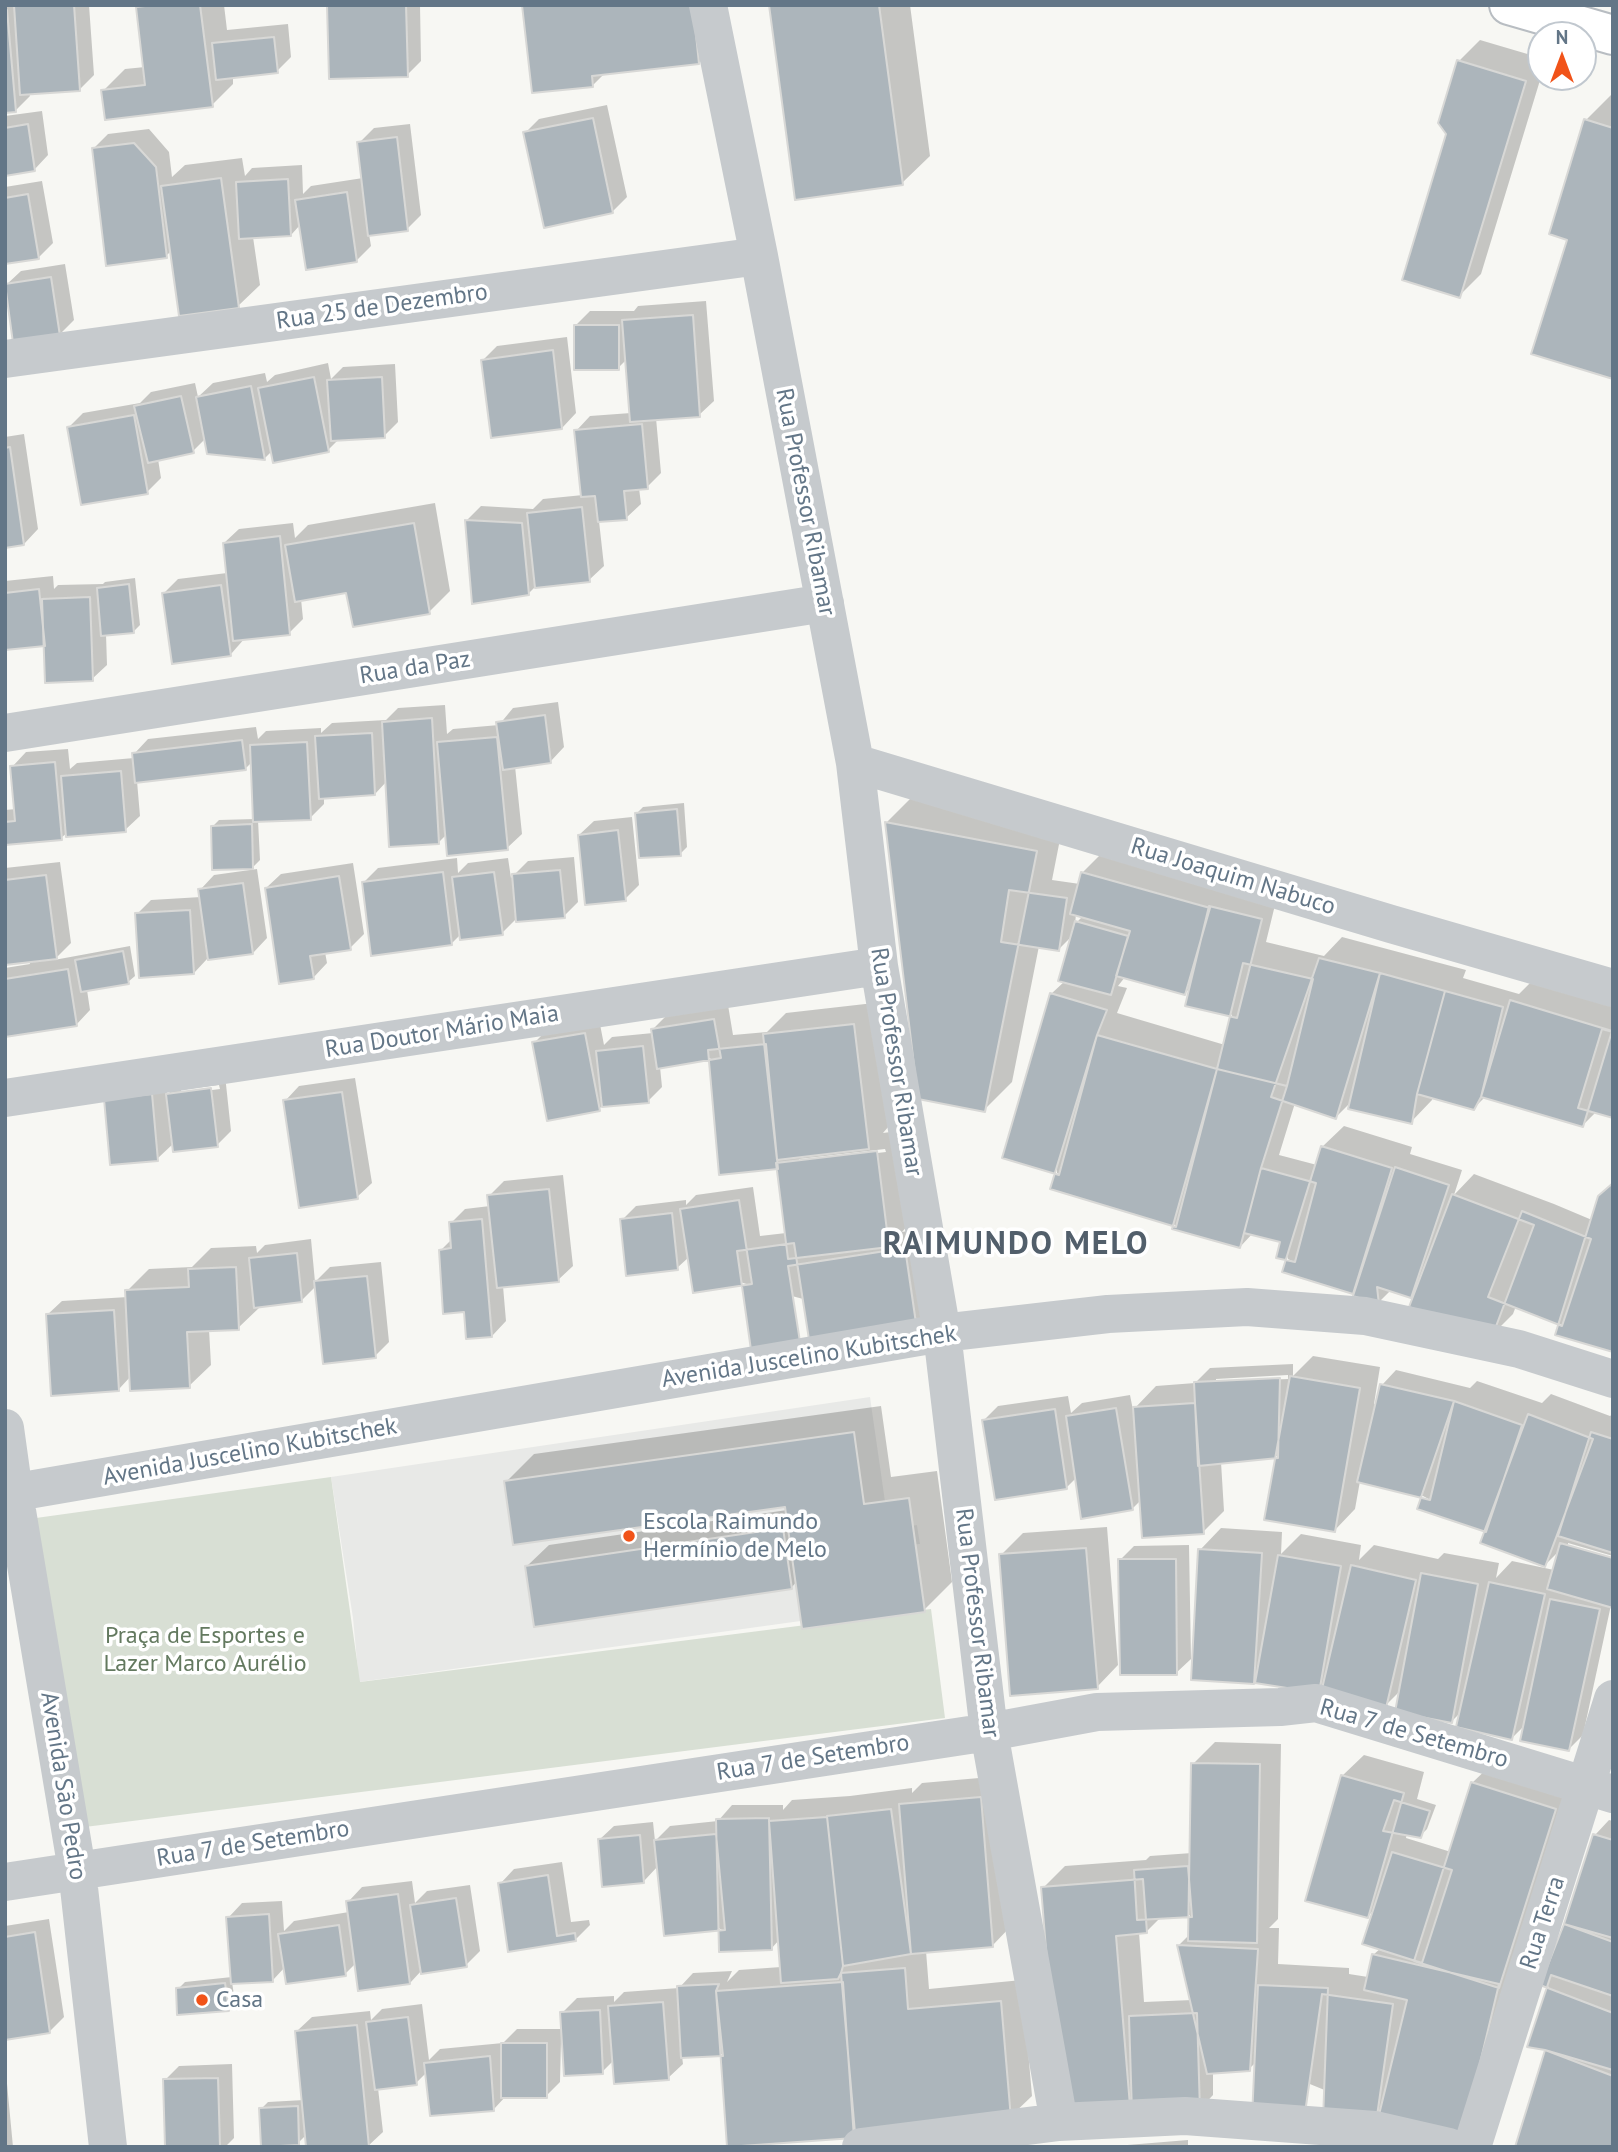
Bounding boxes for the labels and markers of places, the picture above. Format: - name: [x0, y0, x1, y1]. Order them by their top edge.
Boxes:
- place label: Escola Raimundo Hermínio de Melo: [643, 1508, 827, 1564]
- marker: Escola Raimundo Hermínio de Melo: [621, 1528, 637, 1544]
- place label: Casa: [216, 1986, 263, 2014]
- marker: Casa: [194, 1992, 210, 2008]

